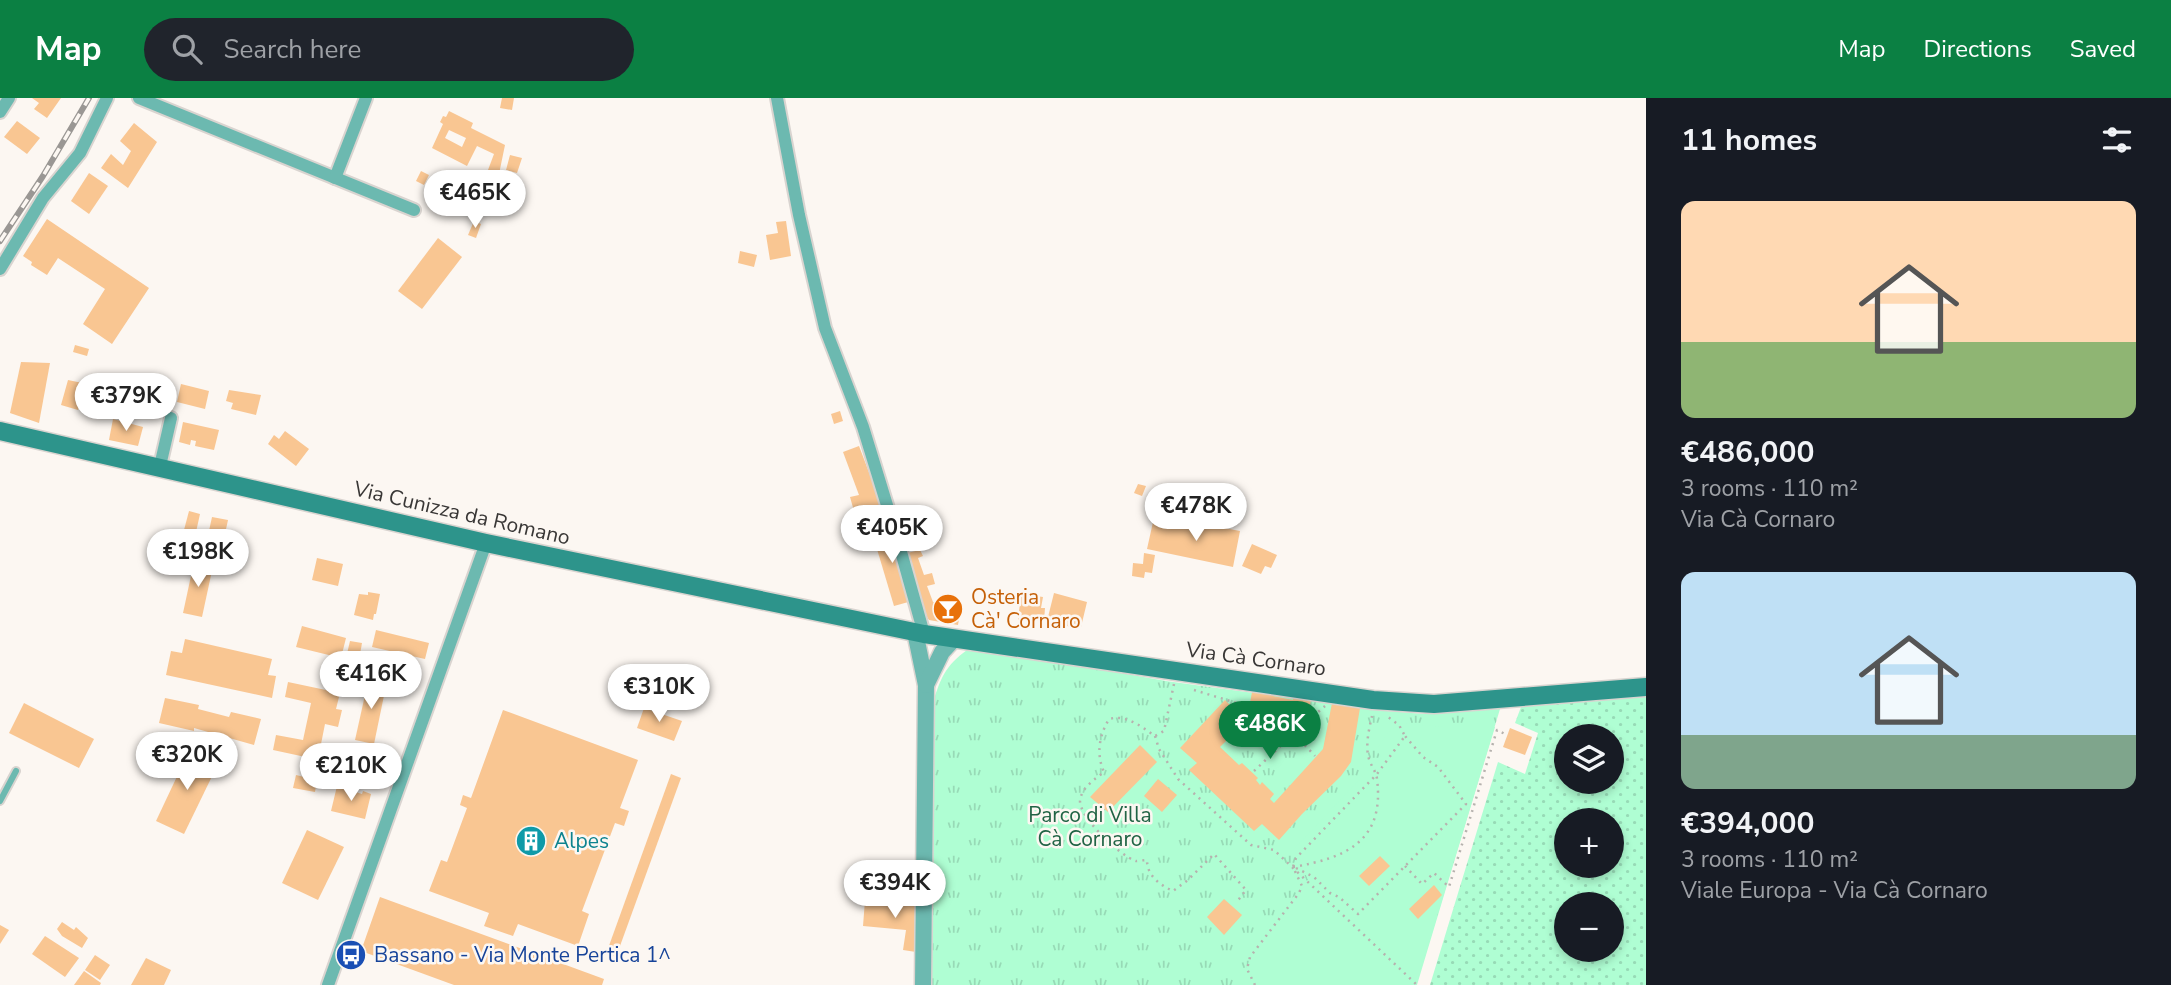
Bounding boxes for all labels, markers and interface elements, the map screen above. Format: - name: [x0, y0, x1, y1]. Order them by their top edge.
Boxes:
- search box: [144, 18, 634, 81]
- text: Map: [35, 27, 102, 72]
- icon: search: [168, 30, 206, 68]
- text: Search here: [224, 32, 361, 67]
- text: Map: [1838, 33, 1885, 65]
- text: Directions: [1923, 33, 2032, 65]
- text: Saved: [2070, 33, 2136, 65]
- text: 11 homes: [1681, 120, 1817, 161]
- icon: filters: [2098, 121, 2136, 159]
- pin: €465K: [426, 170, 524, 230]
- text: €465K: [440, 177, 510, 208]
- icon: home: [1846, 246, 1972, 372]
- pin: €379K: [77, 374, 175, 433]
- text: €379K: [91, 380, 161, 411]
- text: €486,000: [1681, 432, 1814, 473]
- text: 3 rooms · 110 m²: [1681, 473, 1858, 504]
- street label: Via Cunizza da Romano: [350, 474, 573, 552]
- pin: €478K: [1147, 484, 1245, 543]
- text: €478K: [1161, 490, 1231, 521]
- text: Via Cà Cornaro: [1681, 504, 1835, 535]
- pin: €405K: [843, 505, 941, 565]
- text: €405K: [857, 512, 927, 543]
- pin: €198K: [149, 530, 247, 589]
- text: €198K: [163, 536, 233, 567]
- place label: Osteria Cà' Cornaro: [971, 583, 1081, 635]
- bar icon: Osteria Cà' Cornaro: [931, 592, 965, 626]
- icon: home: [1846, 617, 1972, 743]
- street label: Via Cà Cornaro: [1183, 635, 1328, 683]
- pin: €416K: [322, 652, 420, 711]
- text: €416K: [336, 658, 406, 689]
- pin: €310K: [610, 664, 708, 724]
- text: €310K: [624, 671, 694, 702]
- pin: €486K: [1221, 702, 1319, 761]
- text: €486K: [1235, 708, 1305, 739]
- map controls: [1554, 724, 1624, 962]
- button: layers: [1554, 724, 1624, 794]
- pin: €320K: [138, 732, 236, 792]
- text: €320K: [152, 739, 222, 770]
- pin: €210K: [302, 744, 400, 803]
- text: €210K: [316, 750, 386, 781]
- park label: Parco di Villa Cà Cornaro: [1028, 801, 1152, 853]
- text: €394,000: [1681, 803, 1814, 844]
- button: +: [1554, 808, 1624, 878]
- building icon: Alpes: [514, 824, 548, 858]
- place label: Alpes: [554, 827, 609, 855]
- text: 3 rooms · 110 m²: [1681, 844, 1858, 875]
- pin: €394K: [846, 860, 944, 920]
- text: €394K: [860, 867, 930, 898]
- text: Viale Europa - Via Cà Cornaro: [1681, 875, 1988, 906]
- button: −: [1554, 892, 1624, 962]
- bus stop icon: Bassano - Via Monte Pertica 1^: [334, 938, 368, 972]
- place label: Bassano - Via Monte Pertica 1^: [374, 941, 671, 969]

